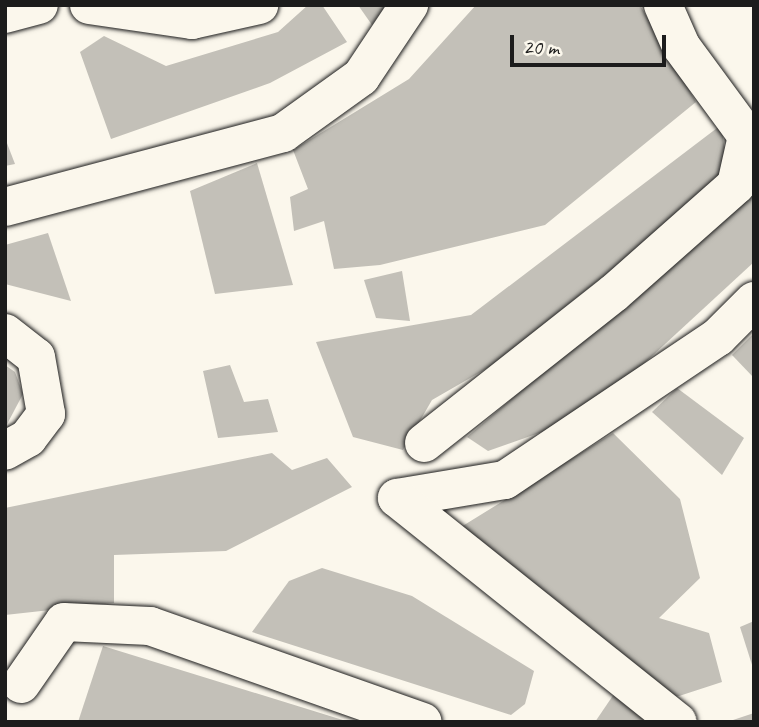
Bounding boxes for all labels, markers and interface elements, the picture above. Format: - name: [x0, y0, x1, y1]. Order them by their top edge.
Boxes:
- scale bar: [514, 21, 670, 65]
- text: 20 m: [523, 34, 559, 60]

